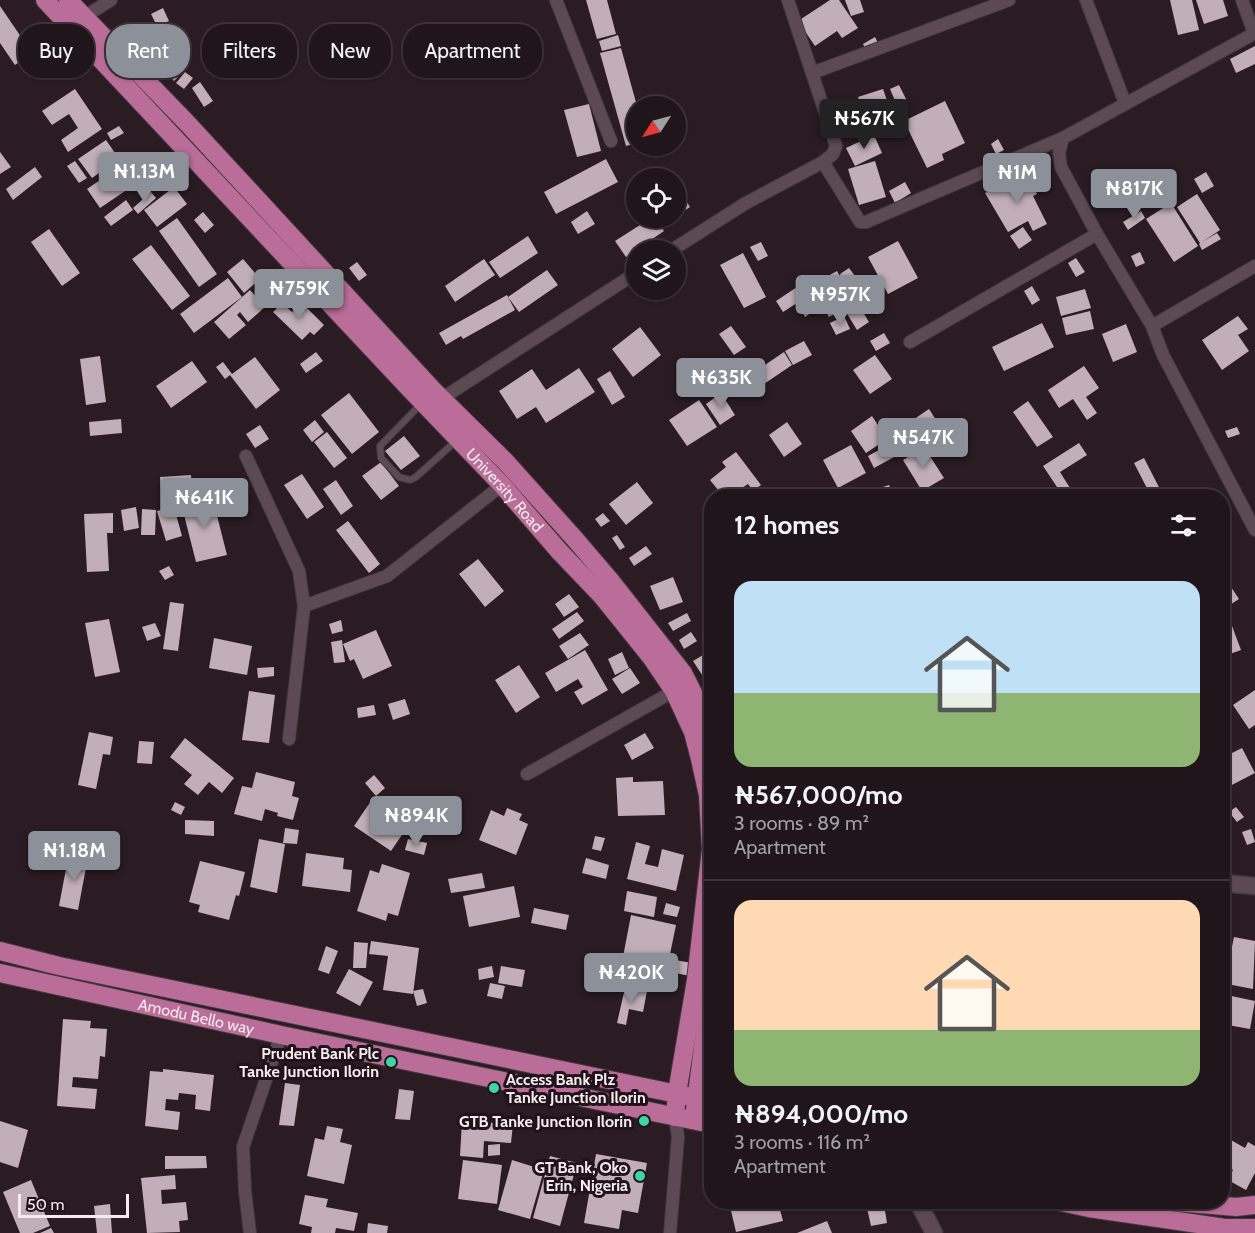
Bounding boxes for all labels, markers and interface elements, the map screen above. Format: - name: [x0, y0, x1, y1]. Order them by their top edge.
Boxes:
- chip: Buy: [18, 24, 94, 78]
- chip: Rent: [106, 24, 190, 78]
- chip: Filters: [202, 24, 297, 78]
- chip: New: [309, 24, 391, 78]
- chip: Apartment: [403, 24, 542, 78]
- north arrow: [626, 96, 686, 156]
- map controls: [626, 96, 686, 300]
- pin: ₦567K: [822, 99, 906, 150]
- text: ₦567K: [834, 106, 894, 130]
- pin: ₦1.13M: [95, 152, 193, 203]
- pin: ₦1M: [988, 153, 1046, 204]
- text: ₦1.13M: [113, 159, 175, 183]
- text: ₦1M: [997, 160, 1037, 184]
- button: locate: [626, 168, 686, 228]
- pin: ₦817K: [1092, 169, 1176, 220]
- text: ₦817K: [1105, 176, 1163, 200]
- button: layers: [626, 240, 686, 300]
- pin: ₦759K: [257, 269, 341, 320]
- pin: ₦957K: [798, 275, 882, 326]
- text: ₦759K: [269, 276, 329, 300]
- text: ₦957K: [810, 282, 870, 306]
- pin: ₦635K: [679, 358, 763, 409]
- text: ₦635K: [690, 365, 752, 389]
- pin: ₦547K: [881, 418, 965, 469]
- text: ₦547K: [892, 425, 954, 449]
- street label: University Road: [462, 444, 547, 536]
- pin: ₦641K: [162, 478, 246, 529]
- text: ₦641K: [174, 485, 234, 509]
- text: 12 homes: [734, 509, 839, 541]
- icon: filters: [1167, 509, 1200, 542]
- icon: home: [913, 620, 1021, 728]
- text: ₦567,000/mo: [734, 779, 903, 811]
- pin: ₦894K: [374, 796, 458, 847]
- text: ₦894K: [384, 803, 448, 827]
- text: 3 rooms · 89 m²: [734, 811, 869, 835]
- pin: ₦1.18M: [25, 831, 123, 882]
- text: Apartment: [734, 835, 826, 859]
- text: ₦1.18M: [42, 838, 106, 862]
- icon: home: [913, 939, 1021, 1047]
- pin: ₦420K: [589, 953, 673, 1004]
- text: ₦420K: [598, 960, 664, 984]
- street label: Amodu Bello way: [136, 995, 256, 1039]
- place label: Prudent Bank Plc Tanke Junction Ilorin: [239, 1044, 379, 1081]
- marker: Prudent Bank Plc Tanke Junction Ilorin: [384, 1055, 398, 1069]
- place label: Access Bank Plz Tanke Junction Ilorin: [506, 1070, 646, 1107]
- marker: Access Bank Plz Tanke Junction Ilorin: [487, 1081, 501, 1095]
- text: ₦894,000/mo: [734, 1098, 908, 1130]
- place label: GTB Tanke Junction Ilorin: [459, 1112, 632, 1131]
- marker: GTB Tanke Junction Ilorin: [637, 1114, 651, 1128]
- text: 3 rooms · 116 m²: [734, 1130, 870, 1154]
- text: Apartment: [734, 1154, 826, 1178]
- place label: GT Bank, Oko Erin, Nigeria: [534, 1158, 628, 1195]
- marker: GT Bank, Oko Erin, Nigeria: [633, 1169, 647, 1183]
- scale bar: [18, 1191, 129, 1218]
- text: 50 m: [27, 1195, 64, 1214]

